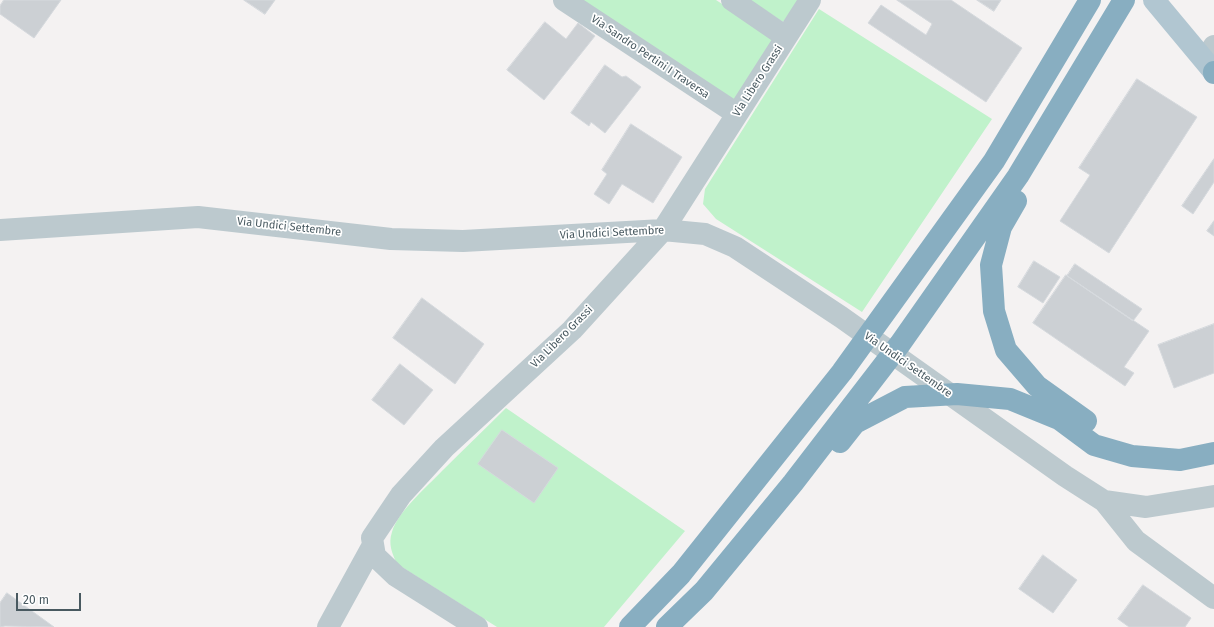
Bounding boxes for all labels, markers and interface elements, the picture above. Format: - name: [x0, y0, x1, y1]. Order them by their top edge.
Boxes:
- street label: Via Sandro Pertini I Traversa: [588, 12, 712, 102]
- street label: Via Libero Grassi: [730, 43, 786, 119]
- street label: Via Undici Settembre: [236, 215, 342, 239]
- street label: Via Undici Settembre: [560, 224, 664, 242]
- street label: Via Libero Grassi: [528, 303, 596, 371]
- street label: Via Undici Settembre: [861, 330, 955, 400]
- scale bar: [18, 585, 83, 611]
- text: 20 m: [23, 593, 49, 607]

